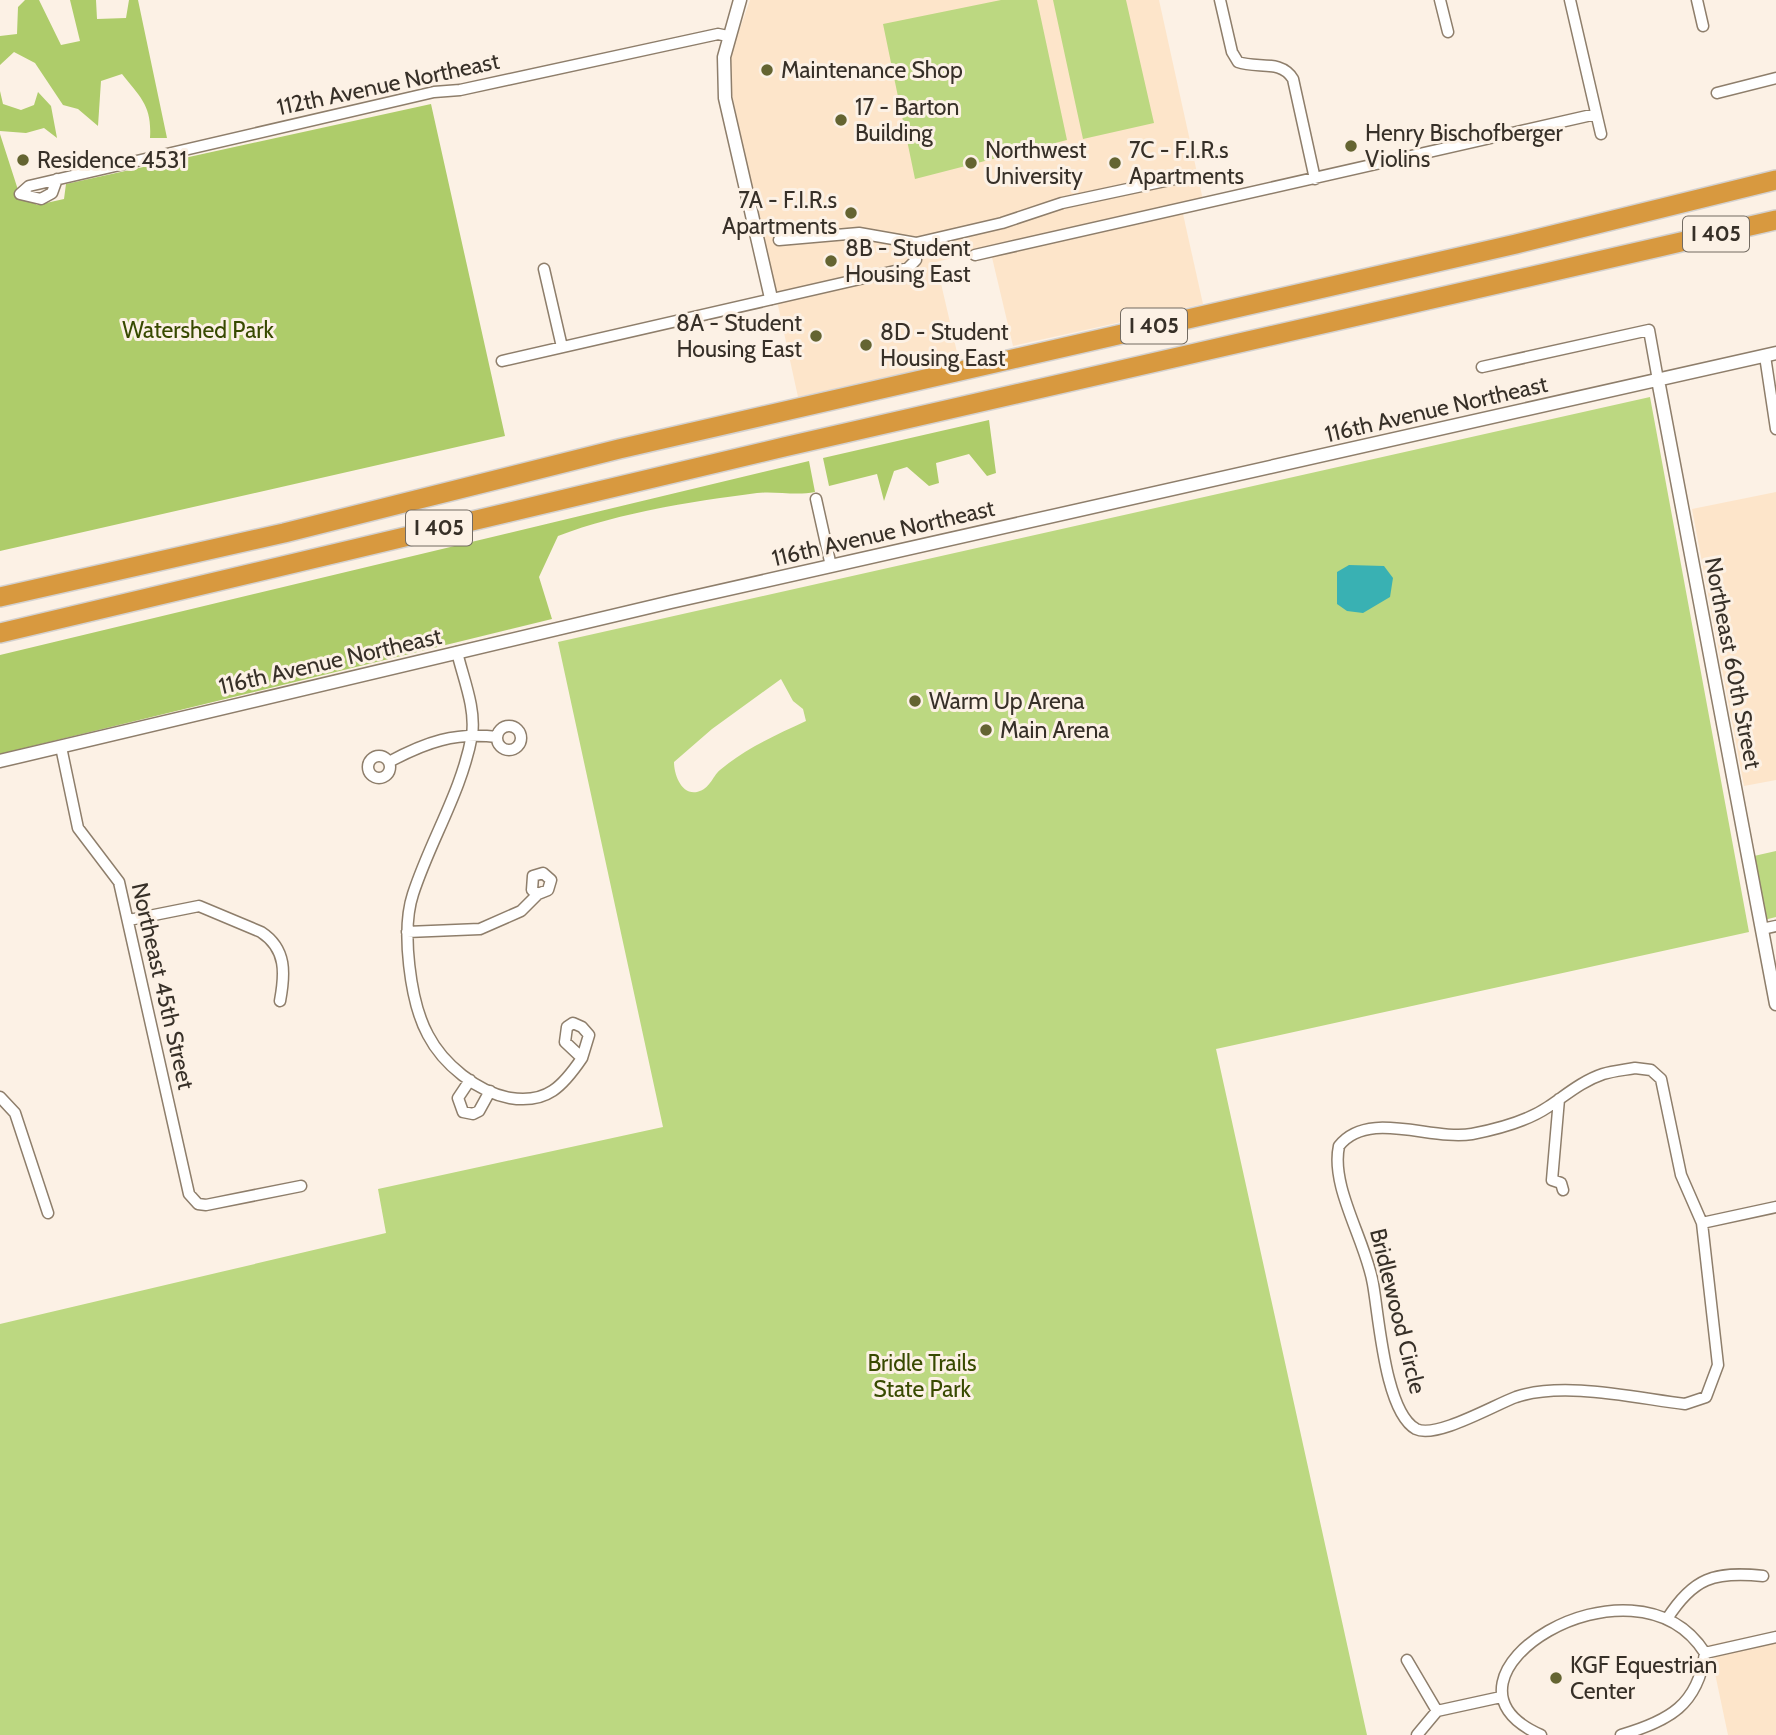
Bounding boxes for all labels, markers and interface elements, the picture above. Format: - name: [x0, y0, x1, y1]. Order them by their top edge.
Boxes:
- street label: 112th Avenue Northeast: [274, 47, 502, 121]
- place label: Maintenance Shop: [781, 56, 963, 84]
- marker: Maintenance Shop: [759, 62, 775, 78]
- place label: 17 - Barton Building: [855, 93, 959, 147]
- marker: 17 - Barton Building: [833, 112, 849, 128]
- place label: Henry Bischofberger Violins: [1365, 119, 1564, 173]
- place label: Northwest University: [985, 136, 1087, 190]
- place label: 7C - F.I.R.s Apartments: [1129, 136, 1244, 190]
- marker: Henry Bischofberger Violins: [1343, 138, 1359, 154]
- place label: Residence 4531: [37, 146, 187, 174]
- marker: Residence 4531: [15, 152, 31, 168]
- marker: Northwest University: [963, 155, 979, 171]
- marker: 7C - F.I.R.s Apartments: [1107, 155, 1123, 171]
- place label: 7A - F.I.R.s Apartments: [722, 186, 837, 240]
- marker: 7A - F.I.R.s Apartments: [843, 205, 859, 221]
- road number: I 405: [1683, 216, 1749, 252]
- place label: 8B - Student Housing East: [845, 234, 971, 288]
- marker: 8B - Student Housing East: [823, 253, 839, 269]
- road number: I 405: [1121, 308, 1187, 344]
- place label: 8A - Student Housing East: [676, 309, 802, 363]
- park label: Watershed Park: [122, 316, 274, 344]
- place label: 8D - Student Housing East: [880, 318, 1009, 372]
- marker: 8A - Student Housing East: [808, 328, 824, 344]
- marker: 8D - Student Housing East: [858, 337, 874, 353]
- street label: 116th Avenue Northeast: [1322, 370, 1550, 448]
- street label: 116th Avenue Northeast: [769, 494, 997, 572]
- road number: I 405: [406, 510, 472, 546]
- street label: Northeast 60th Street: [1699, 555, 1767, 771]
- street label: 116th Avenue Northeast: [216, 622, 444, 700]
- place label: Warm Up Arena: [929, 687, 1085, 715]
- marker: Warm Up Arena: [907, 693, 923, 709]
- place label: Main Arena: [1000, 716, 1109, 744]
- marker: Main Arena: [978, 722, 994, 738]
- street label: Northeast 45th Street: [126, 880, 200, 1092]
- street label: Bridlewood Circle: [1364, 1225, 1432, 1397]
- park label: Bridle Trails State Park: [868, 1349, 976, 1403]
- place label: KGF Equestrian Center: [1570, 1651, 1717, 1705]
- marker: KGF Equestrian Center: [1548, 1670, 1564, 1686]

